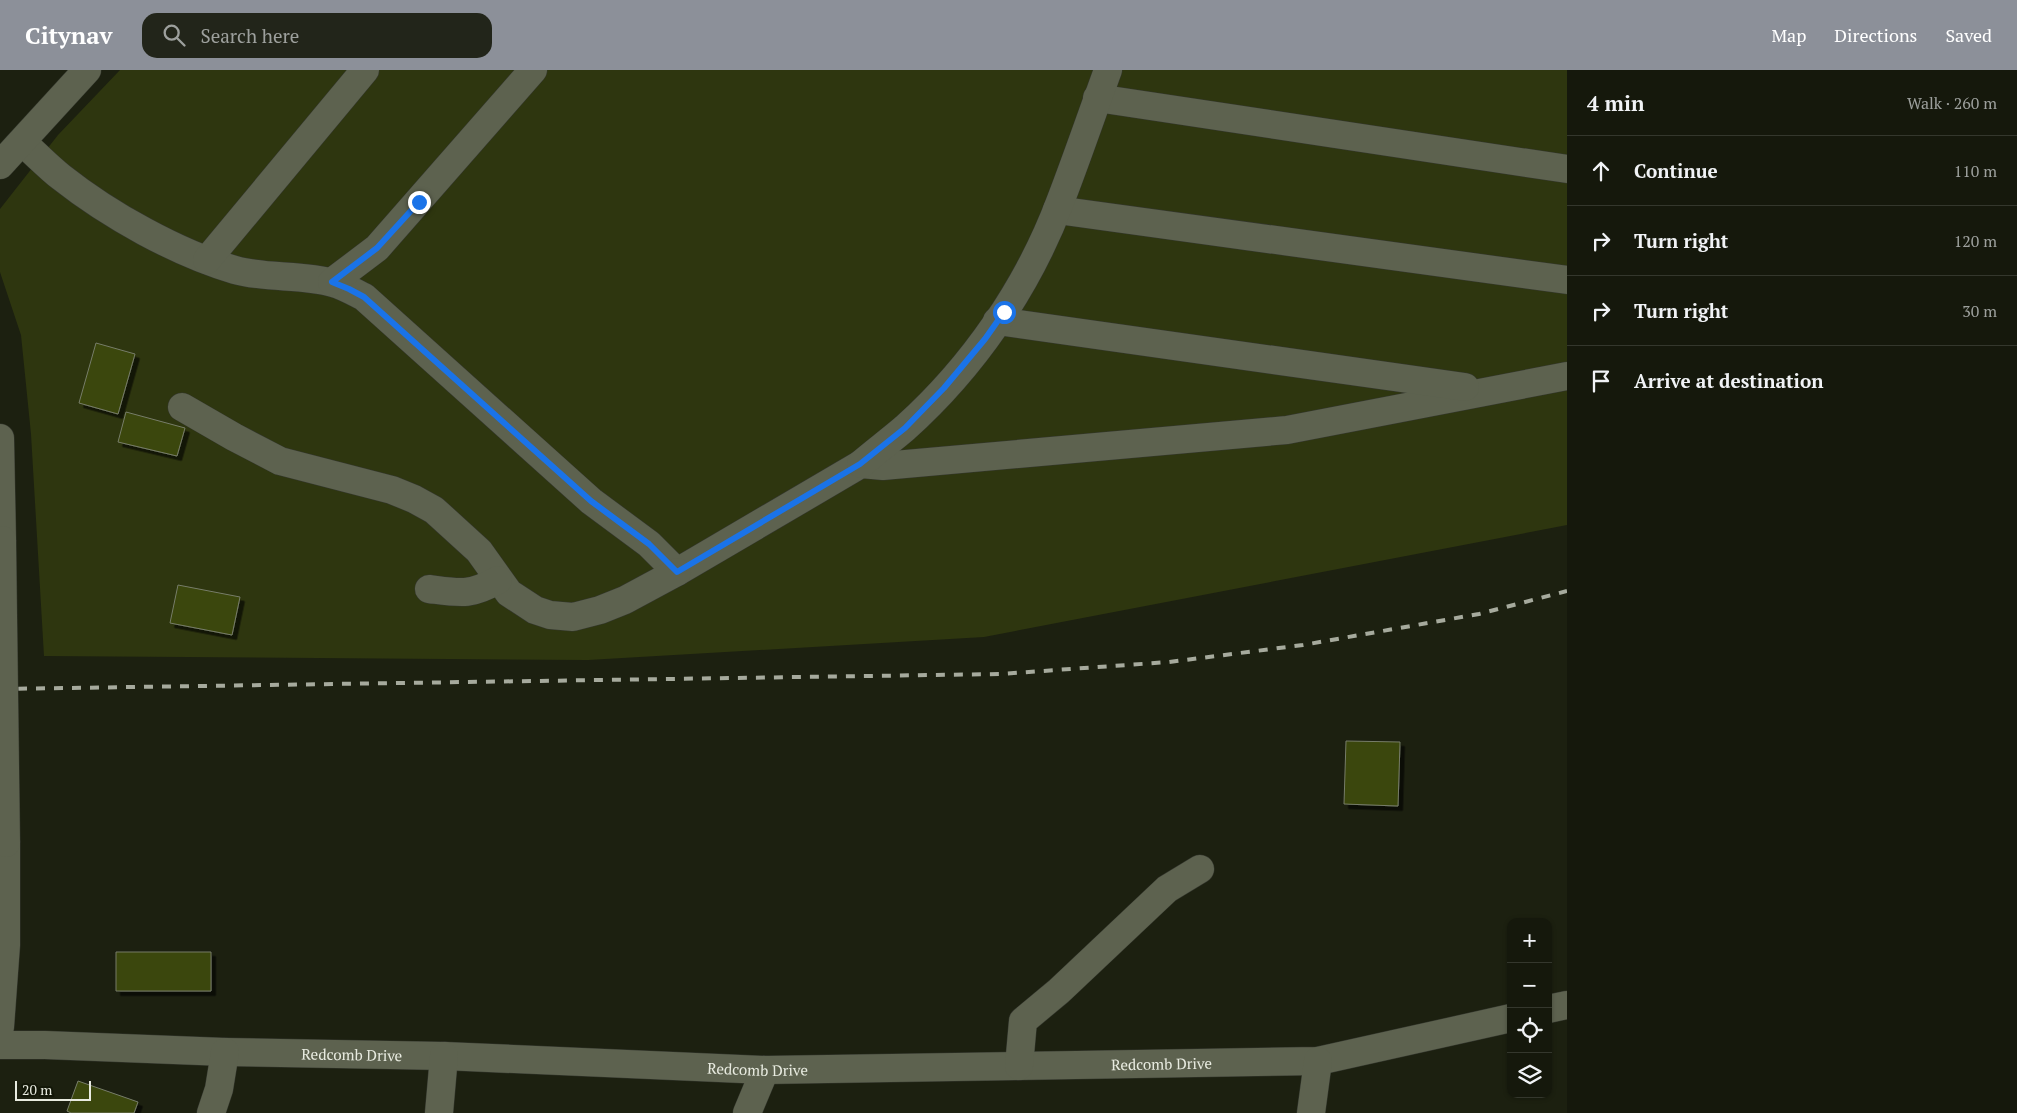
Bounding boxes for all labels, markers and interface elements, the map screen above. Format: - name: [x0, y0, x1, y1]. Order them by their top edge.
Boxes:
- search box: [142, 13, 492, 58]
- text: Citynav: [25, 19, 112, 51]
- icon: search: [160, 21, 188, 49]
- text: Search here: [200, 23, 299, 48]
- text: Map: [1771, 23, 1806, 47]
- text: Directions: [1834, 23, 1917, 47]
- text: Saved: [1945, 23, 1992, 47]
- text: 4 min: [1587, 89, 1644, 117]
- text: Walk · 260 m: [1907, 92, 1997, 114]
- icon: ahead: [1587, 157, 1615, 185]
- text: Continue: [1634, 158, 1718, 183]
- text: 110 m: [1954, 160, 1997, 182]
- route end: [408, 191, 431, 214]
- icon: right: [1587, 227, 1615, 255]
- text: Turn right: [1634, 228, 1728, 253]
- text: 120 m: [1954, 230, 1997, 252]
- icon: right: [1587, 297, 1615, 325]
- text: Turn right: [1634, 298, 1728, 323]
- text: 30 m: [1962, 300, 1997, 322]
- route start: [993, 301, 1016, 324]
- icon: arrive: [1587, 367, 1615, 395]
- text: Arrive at destination: [1634, 368, 1823, 393]
- map controls: [1507, 918, 1552, 1098]
- button: +: [1507, 918, 1552, 963]
- button: −: [1507, 963, 1552, 1008]
- button: locate: [1507, 1008, 1552, 1053]
- street label: Redcomb Drive: [301, 1043, 402, 1065]
- street label: Redcomb Drive: [1111, 1053, 1212, 1074]
- button: layers: [1507, 1053, 1552, 1098]
- street label: Redcomb Drive: [707, 1057, 808, 1080]
- scale bar: [15, 1078, 91, 1101]
- text: 20 m: [22, 1080, 52, 1099]

